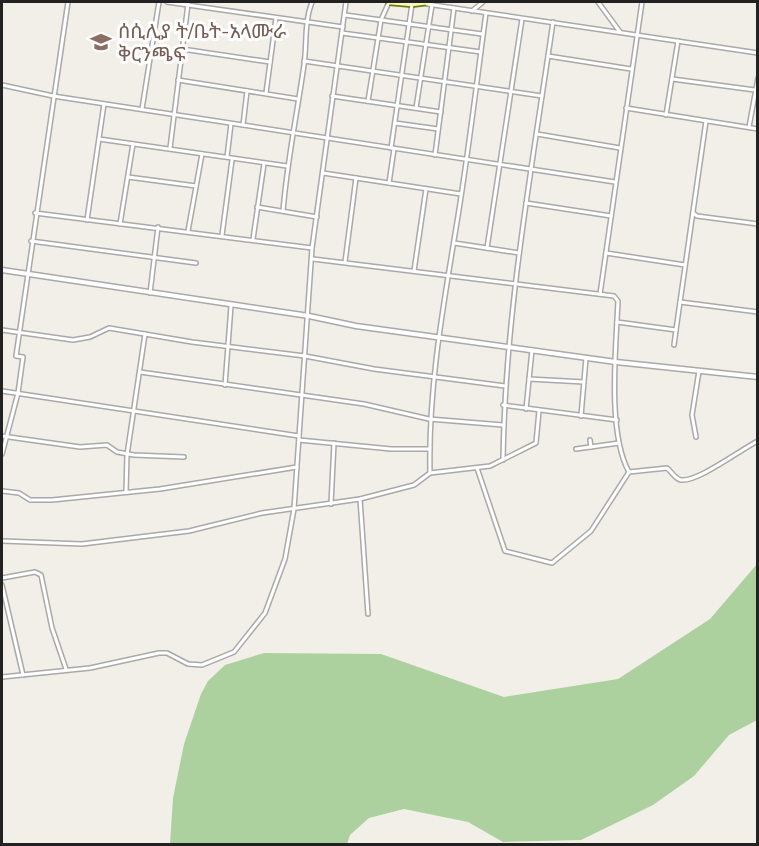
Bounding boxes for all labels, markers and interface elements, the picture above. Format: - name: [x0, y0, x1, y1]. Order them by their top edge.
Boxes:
- place label: ሰሲሊያ ት/ቤት-አላሙራ ቅርንጫፍ: [118, 18, 286, 68]
- school or university icon: ሰሲሊያ ት/ቤት-አላሙራ ቅርንጫፍ: [89, 30, 113, 54]

